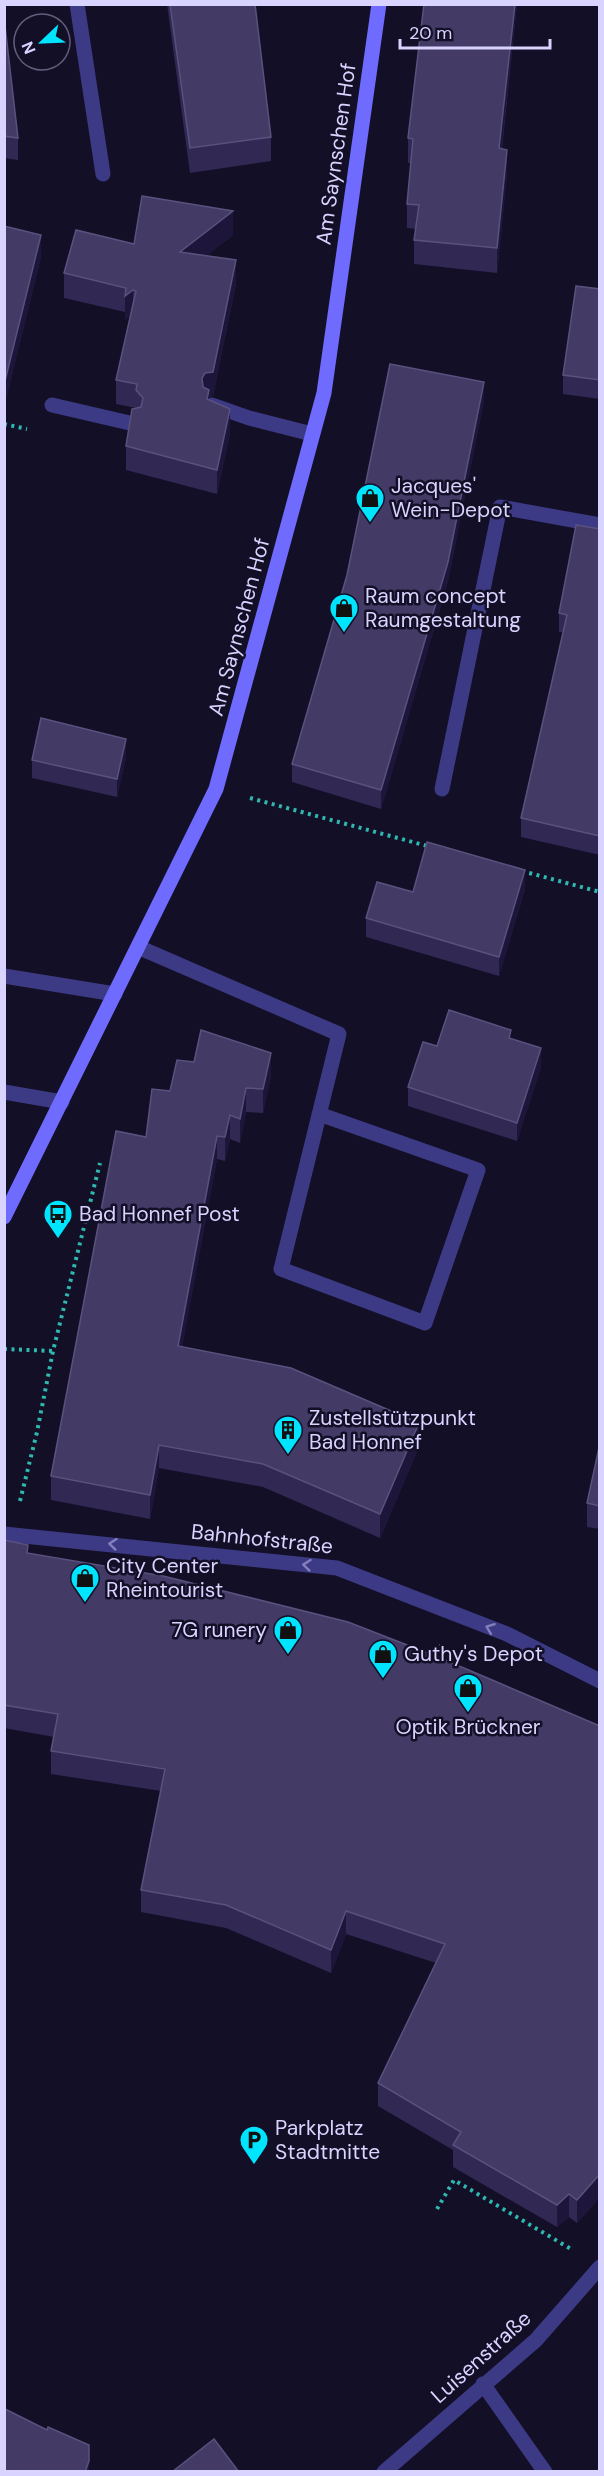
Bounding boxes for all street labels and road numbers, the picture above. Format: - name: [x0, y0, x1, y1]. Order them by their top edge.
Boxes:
- street label: Am Saynschen Hof: [309, 61, 363, 247]
- street label: Am Saynschen Hof: [202, 535, 276, 719]
- street label: Bahnhofstraße: [190, 1518, 334, 1560]
- street label: Luisenstraße: [425, 2304, 537, 2409]

